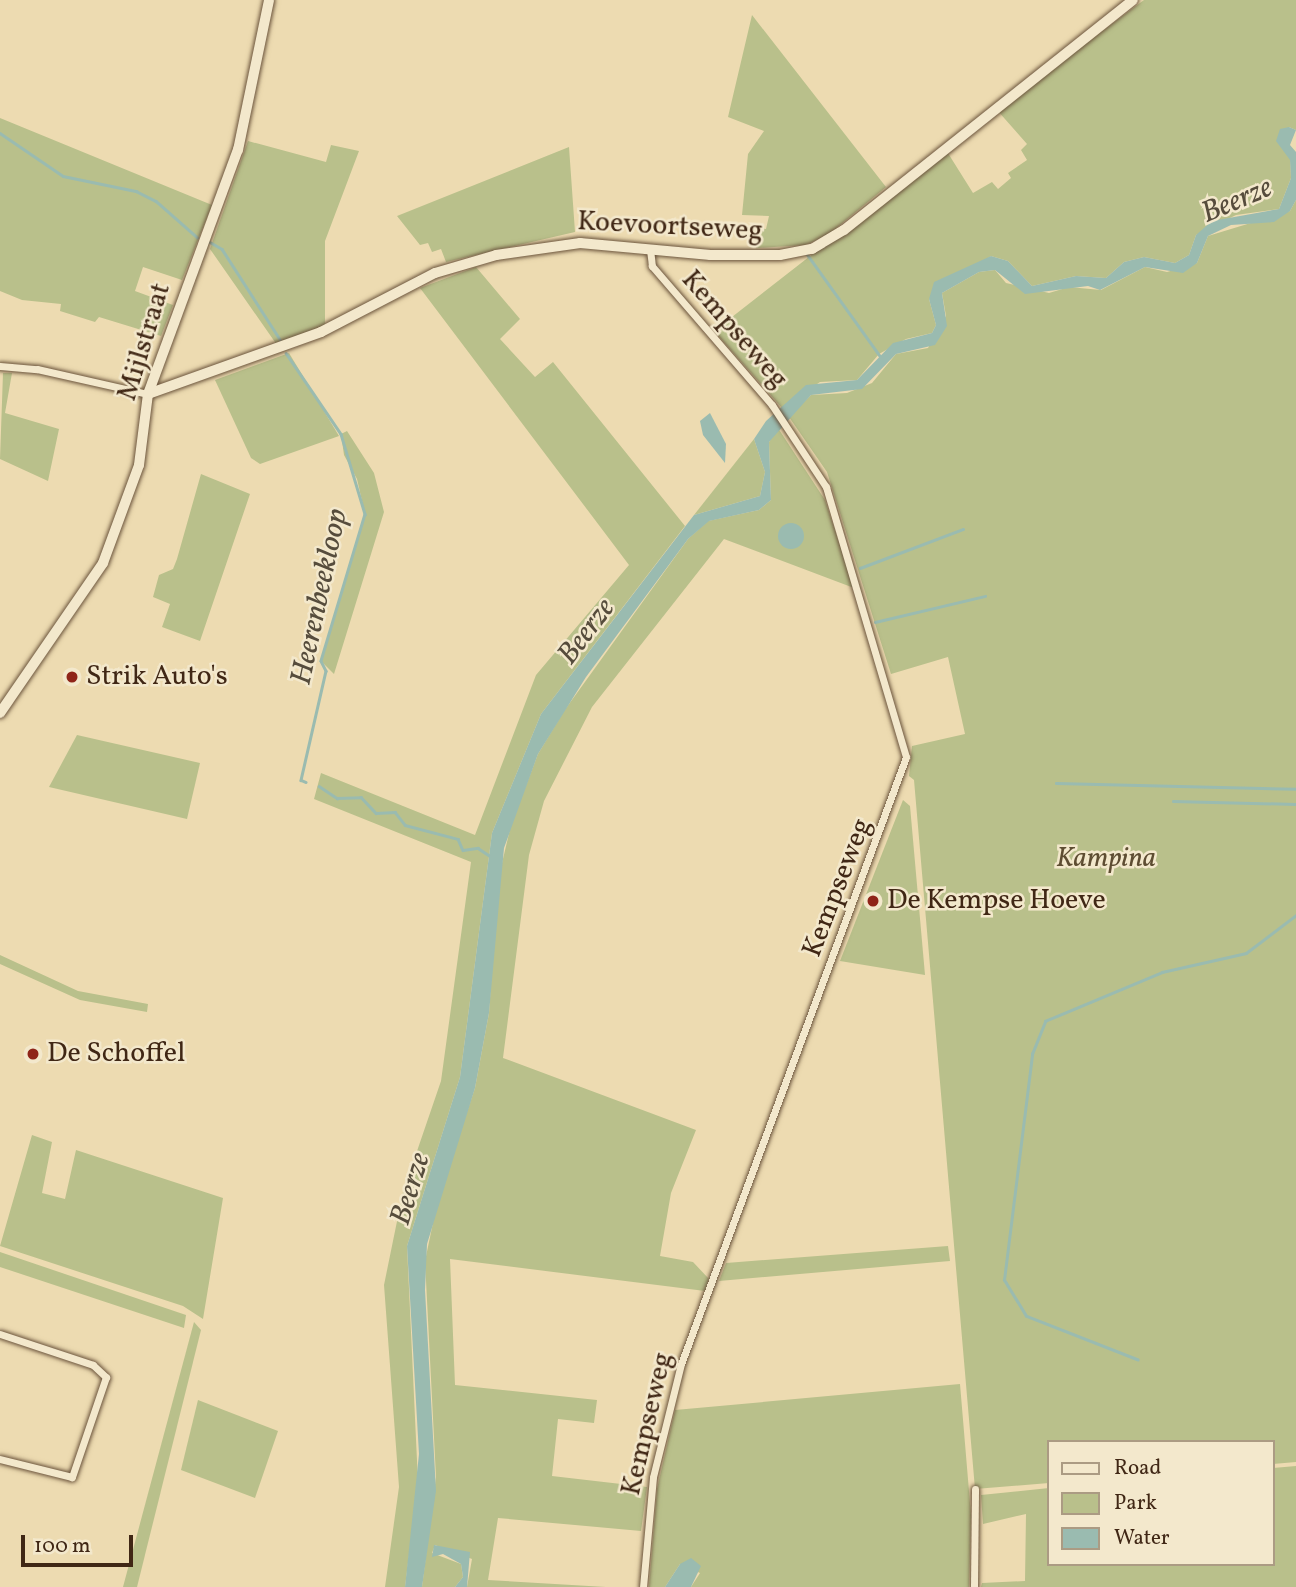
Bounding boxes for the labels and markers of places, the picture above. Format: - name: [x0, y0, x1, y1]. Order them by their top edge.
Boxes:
- place label: Strik Auto's: [86, 660, 228, 694]
- marker: Strik Auto's: [64, 669, 80, 685]
- place label: De Kempse Hoeve: [887, 884, 1106, 918]
- marker: De Kempse Hoeve: [865, 893, 881, 909]
- place label: De Schoffel: [47, 1037, 185, 1071]
- marker: De Schoffel: [25, 1046, 41, 1062]

